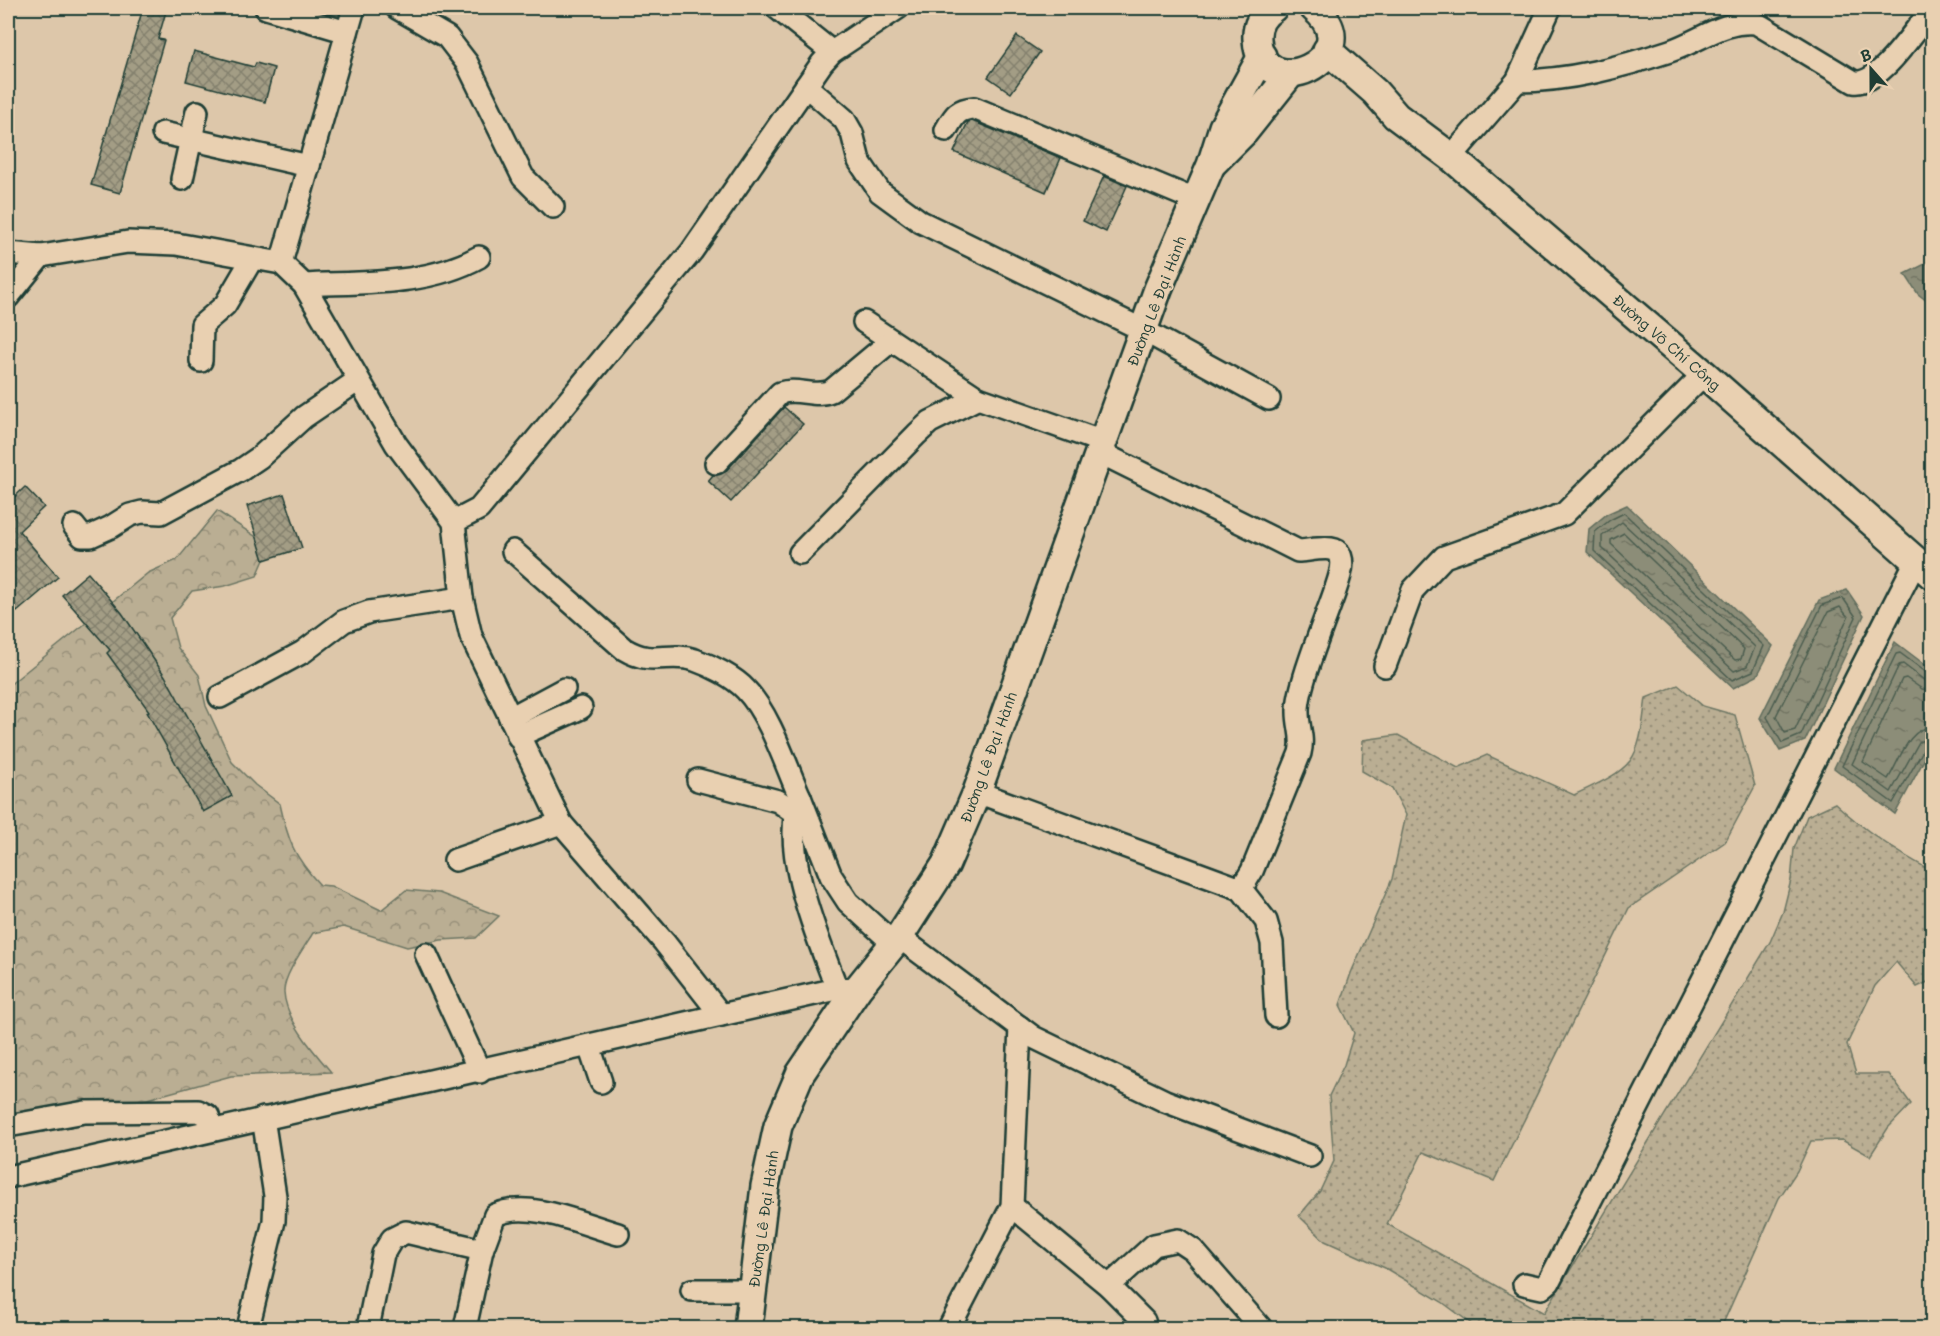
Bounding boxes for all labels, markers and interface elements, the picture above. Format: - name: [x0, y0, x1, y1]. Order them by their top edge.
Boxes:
- north arrow: [1841, 39, 1901, 99]
- text: B: [1857, 43, 1874, 66]
- street label: Đường Lê Đại Hành: [1122, 233, 1190, 369]
- street label: Đường Võ Chí Công: [1609, 289, 1726, 395]
- street label: Đường Lê Đại Hành: [955, 689, 1021, 825]
- street label: Đường Lê Đại Hành: [743, 1149, 783, 1289]

